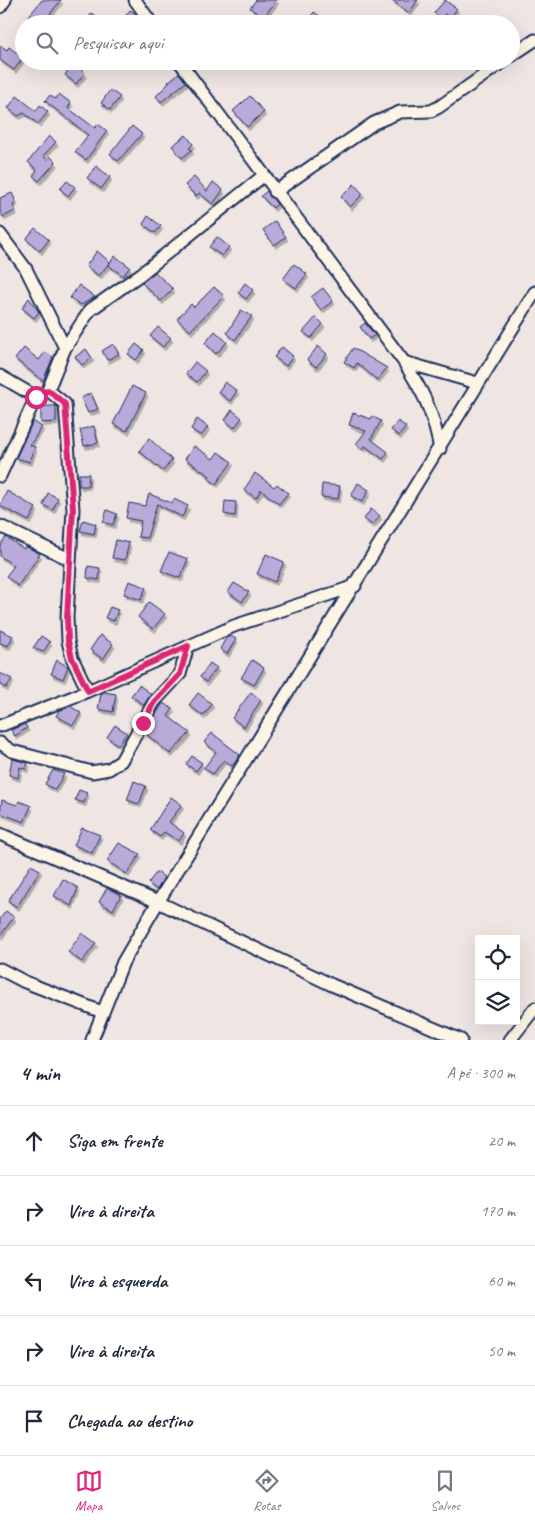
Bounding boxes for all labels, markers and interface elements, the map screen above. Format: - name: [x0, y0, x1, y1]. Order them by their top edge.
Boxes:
- search box: [15, 15, 520, 70]
- icon: search: [33, 29, 61, 57]
- text: Pesquisar aqui: [73, 31, 163, 55]
- route start: [25, 386, 48, 409]
- route end: [132, 712, 155, 735]
- map controls: [475, 935, 520, 1025]
- button: locate: [475, 935, 520, 980]
- button: layers: [475, 980, 520, 1025]
- text: 4 min: [20, 1060, 60, 1086]
- text: A pé · 300 m: [447, 1063, 515, 1083]
- icon: ahead: [20, 1127, 48, 1155]
- text: Siga em frente: [67, 1129, 163, 1153]
- text: 20 m: [488, 1131, 515, 1151]
- icon: right: [20, 1197, 48, 1225]
- text: Vire à direita: [67, 1199, 154, 1223]
- text: 170 m: [481, 1201, 515, 1221]
- icon: left: [20, 1267, 48, 1295]
- text: Vire à esquerda: [67, 1269, 167, 1293]
- text: 60 m: [488, 1271, 515, 1291]
- icon: right: [20, 1337, 48, 1365]
- text: Vire à direita: [67, 1339, 154, 1363]
- text: 50 m: [488, 1341, 515, 1361]
- icon: arrive: [20, 1407, 48, 1435]
- text: Chegada ao destino: [67, 1409, 193, 1433]
- tab: Mapa: [75, 1467, 103, 1514]
- tab: Rotas: [253, 1467, 281, 1514]
- tab: Salvos: [431, 1467, 460, 1514]

